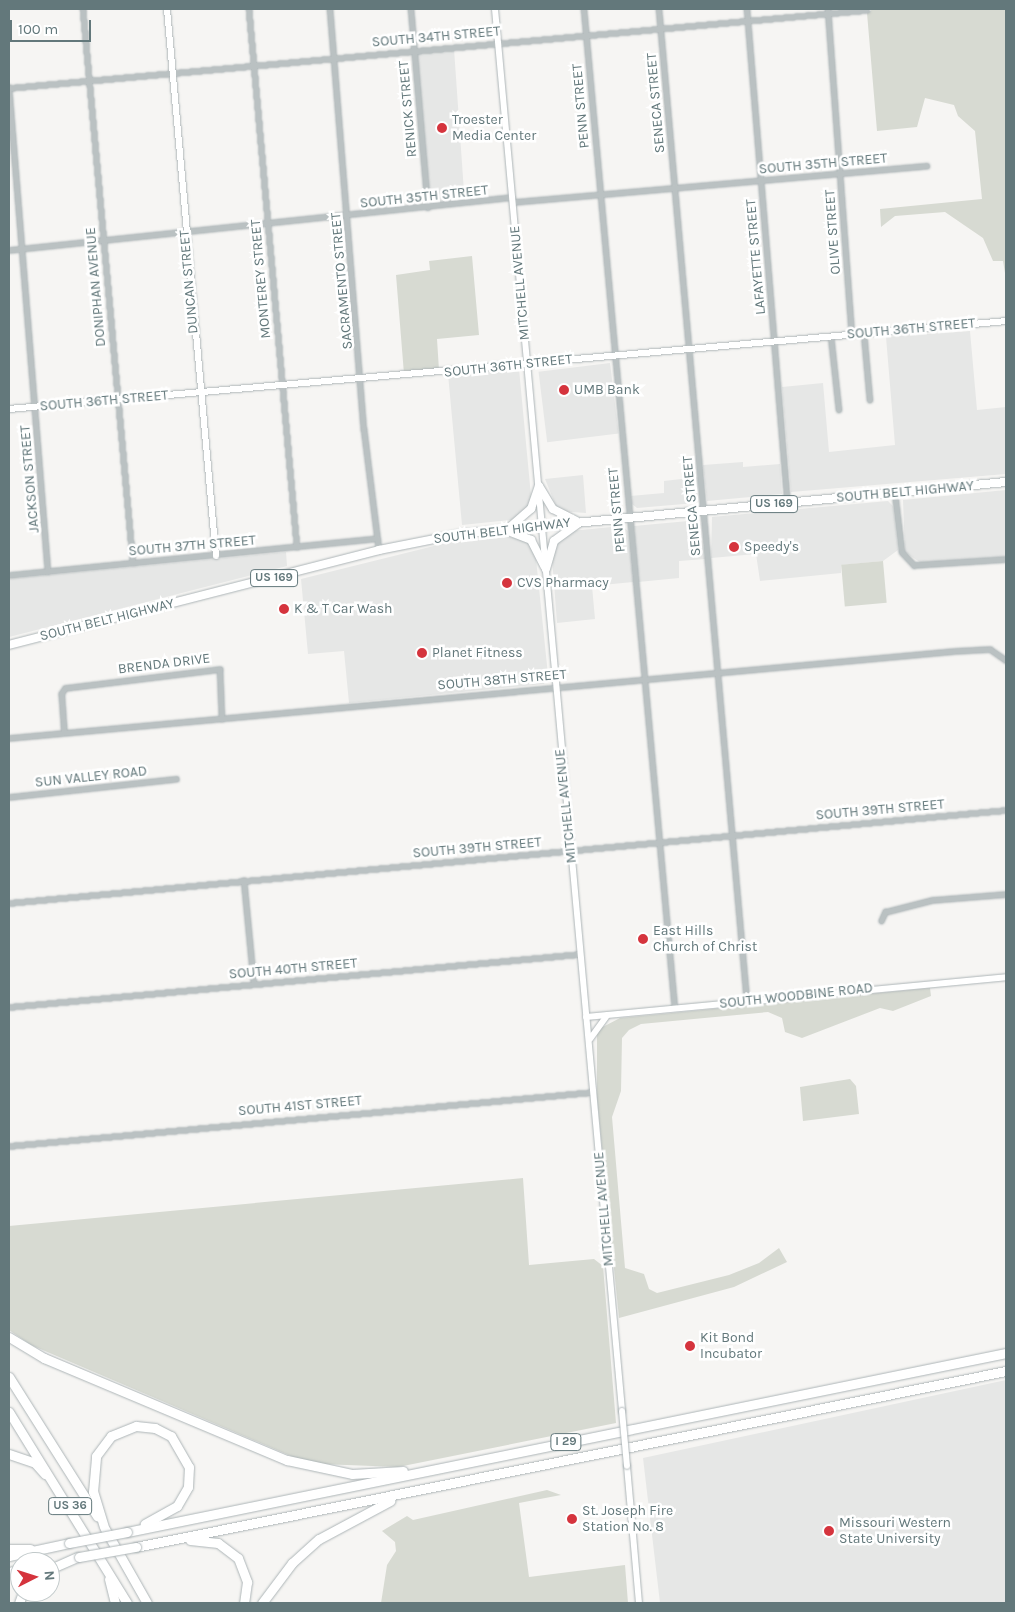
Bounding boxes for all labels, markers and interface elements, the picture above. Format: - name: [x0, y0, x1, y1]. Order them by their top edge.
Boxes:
- scale bar: [12, 10, 94, 42]
- text: 100 m: [18, 20, 58, 38]
- street label: SOUTH 34TH STREET: [371, 23, 501, 51]
- street label: SENECA STREET: [643, 52, 669, 154]
- street label: RENICK STREET: [395, 60, 421, 158]
- street label: PENN STREET: [569, 63, 593, 149]
- place label: Troester Media Center: [452, 112, 536, 144]
- marker: Troester Media Center: [436, 122, 448, 134]
- street label: SOUTH 35TH STREET: [758, 150, 888, 178]
- street label: SOUTH 35TH STREET: [359, 182, 489, 212]
- street label: OLIVE STREET: [822, 189, 844, 275]
- street label: LAFAYETTE STREET: [743, 198, 769, 316]
- street label: SACRAMENTO STREET: [328, 212, 356, 350]
- street label: MONTEREY STREET: [247, 219, 275, 339]
- street label: MITCHELL AVENUE: [507, 225, 533, 341]
- street label: DONIPHAN AVENUE: [82, 227, 110, 347]
- street label: DUNCAN STREET: [176, 229, 202, 335]
- street label: SOUTH 36TH STREET: [846, 315, 976, 343]
- street label: SOUTH 36TH STREET: [443, 351, 573, 381]
- place label: UMB Bank: [574, 382, 640, 398]
- marker: UMB Bank: [558, 384, 570, 396]
- street label: SOUTH 36TH STREET: [39, 387, 169, 415]
- street label: JACKSON STREET: [17, 424, 43, 534]
- street label: SENECA STREET: [679, 455, 705, 557]
- street label: PENN STREET: [605, 467, 629, 553]
- street label: SOUTH BELT HIGHWAY: [835, 478, 975, 506]
- road number: US 169: [749, 494, 799, 514]
- street label: SOUTH BELT HIGHWAY: [432, 514, 572, 548]
- street label: SOUTH 37TH STREET: [128, 532, 256, 560]
- place label: Speedy's: [744, 539, 799, 555]
- marker: Speedy's: [728, 541, 740, 553]
- road number: US 169: [249, 568, 299, 588]
- place label: CVS Pharmacy: [517, 575, 609, 591]
- marker: CVS Pharmacy: [501, 577, 513, 589]
- street label: SOUTH BELT HIGHWAY: [38, 595, 176, 645]
- place label: K & T Car Wash: [294, 601, 393, 617]
- marker: K & T Car Wash: [278, 603, 290, 615]
- place label: Planet Fitness: [432, 645, 523, 661]
- marker: Planet Fitness: [416, 647, 428, 659]
- street label: BRENDA DRIVE: [117, 650, 211, 678]
- street label: SOUTH 38TH STREET: [437, 666, 567, 694]
- street label: MITCHELL AVENUE: [552, 748, 580, 864]
- street label: SUN VALLEY ROAD: [34, 763, 148, 791]
- street label: SOUTH 39TH STREET: [815, 796, 945, 824]
- street label: SOUTH 39TH STREET: [412, 834, 542, 862]
- place label: East Hills Church of Christ: [653, 923, 757, 956]
- marker: East Hills Church of Christ: [637, 933, 649, 945]
- street label: SOUTH 40TH STREET: [228, 955, 358, 983]
- street label: SOUTH WOODBINE ROAD: [718, 980, 874, 1012]
- street label: SOUTH 41ST STREET: [237, 1092, 363, 1120]
- street label: MITCHELL AVENUE: [591, 1151, 617, 1267]
- place label: Kit Bond Incubator: [700, 1330, 762, 1362]
- marker: Kit Bond Incubator: [684, 1340, 696, 1352]
- road number: I 29: [550, 1432, 582, 1451]
- road number: US 36: [48, 1496, 92, 1515]
- place label: St. Joseph Fire Station No. 8: [582, 1503, 673, 1535]
- marker: St. Joseph Fire Station No. 8: [566, 1513, 578, 1525]
- place label: Missouri Western State University: [839, 1515, 951, 1548]
- marker: Missouri Western State University: [823, 1525, 835, 1537]
- north arrow: [10, 1552, 60, 1602]
- text: N: [41, 1570, 58, 1581]

